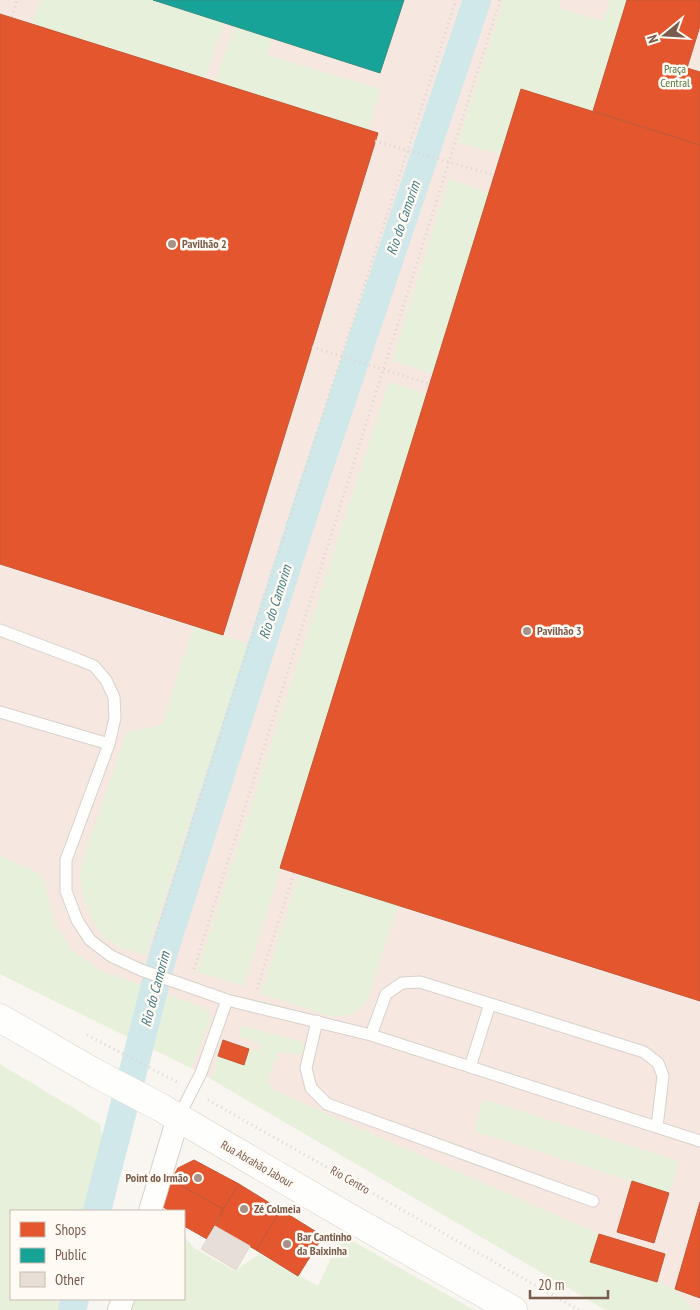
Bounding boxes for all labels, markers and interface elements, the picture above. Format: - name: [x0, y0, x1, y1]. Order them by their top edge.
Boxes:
- north arrow: [640, 10, 690, 60]
- text: N: [643, 33, 662, 45]
- park label: Praça Central: [660, 61, 690, 90]
- water label: Rio do Camorim: [382, 178, 424, 257]
- place label: Pavilhão 2: [182, 236, 227, 251]
- marker: Pavilhão 2: [166, 238, 178, 250]
- water label: Rio do Camorim: [255, 562, 296, 641]
- place label: Pavilhão 3: [537, 623, 582, 638]
- marker: Pavilhão 3: [521, 625, 533, 637]
- water label: Rio do Camorim: [136, 949, 174, 1028]
- street label: Rua Abrahão Jabour: [218, 1137, 297, 1191]
- street label: Rio Centro: [328, 1162, 373, 1197]
- place label: Point do Irmão: [125, 1170, 189, 1185]
- marker: Point do Irmão: [192, 1172, 204, 1184]
- place label: Zé Colmeia: [254, 1201, 301, 1216]
- marker: Zé Colmeia: [238, 1203, 250, 1215]
- legend: [10, 1210, 185, 1300]
- text: Shops: [55, 1220, 86, 1239]
- place label: Bar Cantinho da Baixinha: [297, 1229, 352, 1258]
- marker: Bar Cantinho da Baixinha: [281, 1238, 293, 1250]
- text: Public: [55, 1245, 87, 1264]
- scale bar: [530, 1268, 608, 1300]
- text: Other: [55, 1270, 85, 1289]
- text: 20 m: [538, 1275, 564, 1294]

